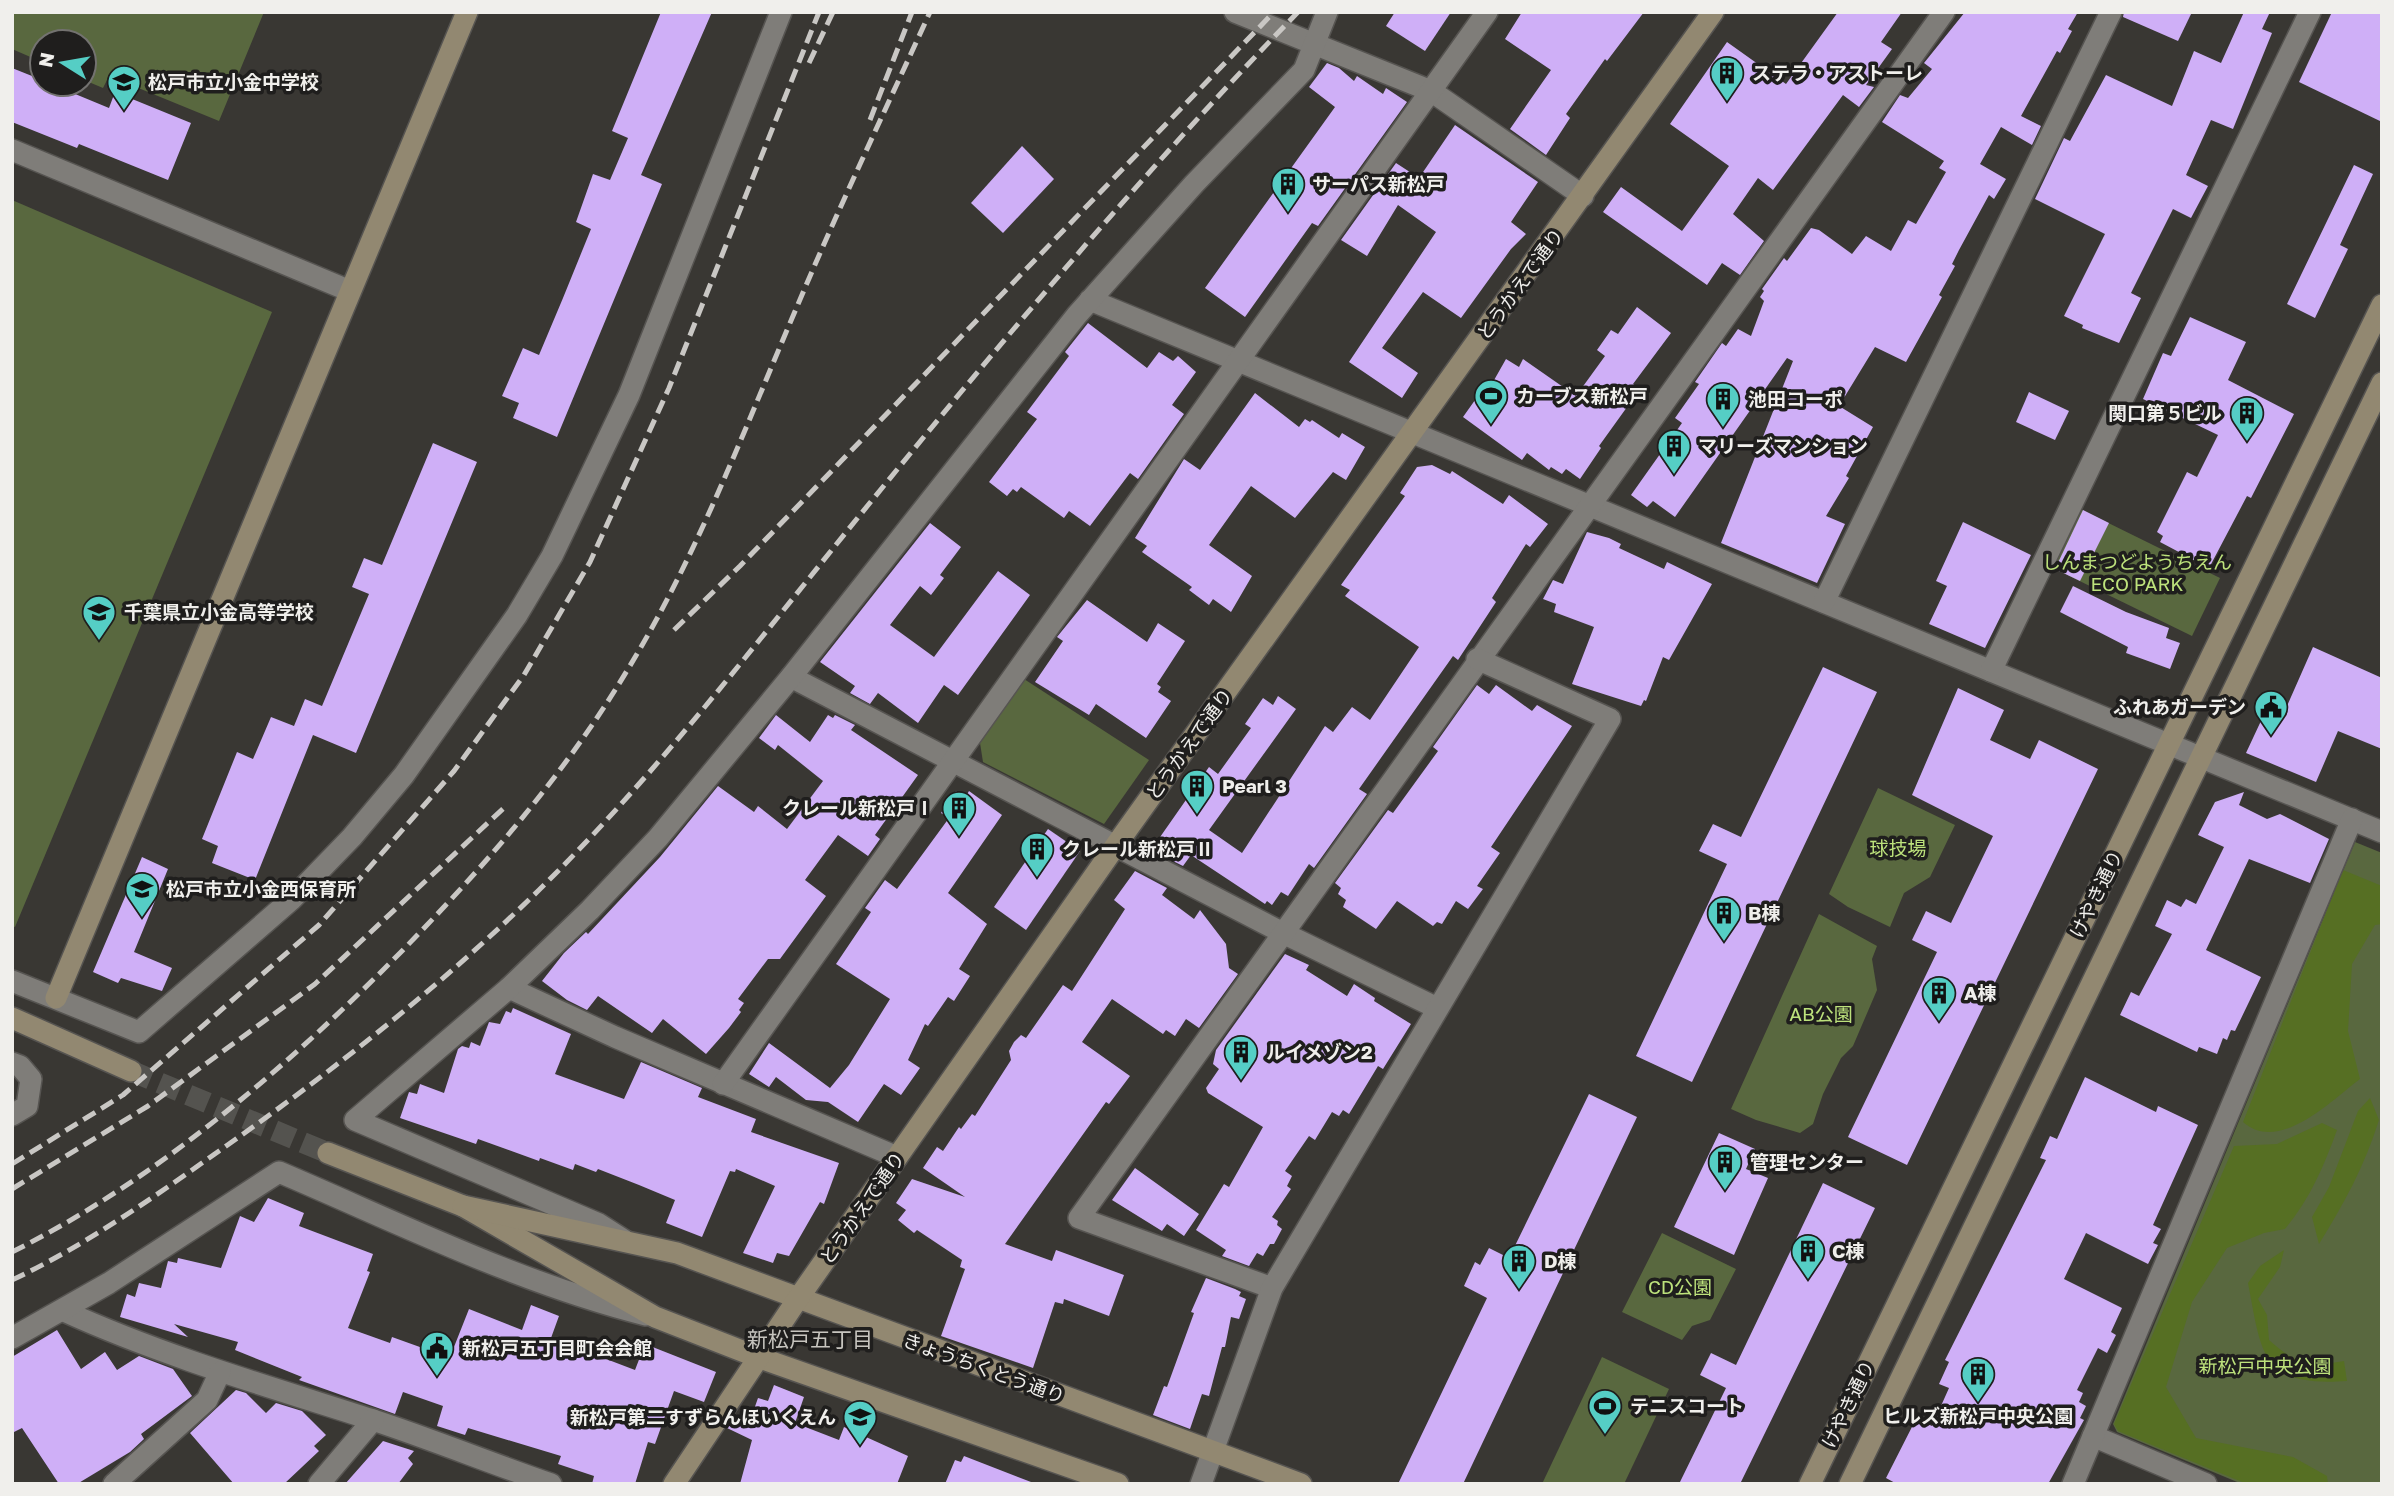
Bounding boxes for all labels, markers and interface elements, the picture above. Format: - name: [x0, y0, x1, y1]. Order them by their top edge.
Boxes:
- north arrow: [28, 28, 98, 98]
- text: N: [33, 50, 58, 69]
- building icon: ステラ・アストーレ: [1708, 54, 1746, 103]
- place label: ステラ・アストーレ: [1752, 61, 1923, 84]
- school or university icon: 松戸市立小金中学校: [105, 63, 143, 112]
- place label: 松戸市立小金中学校: [148, 70, 319, 93]
- building icon: サーパス新松戸: [1269, 165, 1307, 214]
- place label: サーパス新松戸: [1312, 172, 1445, 195]
- street label: とうかえで通り: [1471, 223, 1568, 344]
- sports icon: カーブス新松戸: [1472, 377, 1510, 426]
- building icon: 池田コーポ: [1704, 380, 1742, 429]
- place label: カーブス新松戸: [1516, 384, 1648, 407]
- place label: 池田コーポ: [1748, 387, 1843, 410]
- building icon: 関口第５ビル: [2228, 394, 2266, 443]
- place label: 関口第５ビル: [2108, 401, 2222, 424]
- building icon: マリーズマンション: [1655, 427, 1693, 476]
- place label: マリーズマンション: [1698, 434, 1868, 457]
- park label: しんまつどようちえん ECO PARK: [2042, 550, 2232, 595]
- school or university icon: 千葉県立小金高等学校: [80, 593, 118, 642]
- place label: 千葉県立小金高等学校: [124, 600, 314, 623]
- street label: とうかえで通り: [1140, 683, 1237, 804]
- public building icon: ふれあガーデン: [2252, 688, 2290, 737]
- place label: ふれあガーデン: [2113, 695, 2246, 718]
- building icon: Pearl 3: [1178, 767, 1216, 816]
- place label: Pearl 3: [1222, 774, 1287, 797]
- building icon: クレール新松戸Ⅰ: [940, 789, 978, 838]
- place label: クレール新松戸Ⅰ: [782, 796, 934, 819]
- building icon: クレール新松戸Ⅱ: [1018, 830, 1056, 879]
- park label: 球技場: [1869, 836, 1927, 859]
- place label: クレール新松戸Ⅱ: [1062, 837, 1214, 860]
- street label: けやき通り: [2064, 846, 2127, 942]
- school or university icon: 松戸市立小金西保育所: [123, 870, 161, 919]
- place label: 松戸市立小金西保育所: [166, 877, 356, 900]
- building icon: B棟: [1705, 894, 1743, 943]
- place label: B棟: [1748, 901, 1780, 924]
- building icon: A棟: [1920, 974, 1958, 1023]
- place label: A棟: [1964, 981, 1997, 1004]
- park label: AB公園: [1789, 1002, 1853, 1025]
- building icon: ルイメゾン2: [1222, 1033, 1260, 1082]
- place label: ルイメゾン2: [1266, 1040, 1373, 1063]
- building icon: 管理センター: [1706, 1143, 1744, 1192]
- street label: とうかえで通り: [814, 1147, 909, 1269]
- place label: 管理センター: [1750, 1150, 1864, 1173]
- building icon: C棟: [1789, 1232, 1827, 1281]
- place label: C棟: [1832, 1239, 1865, 1262]
- building icon: D棟: [1500, 1242, 1538, 1291]
- place label: D棟: [1544, 1249, 1577, 1272]
- park label: CD公園: [1648, 1275, 1712, 1298]
- district label: 新松戸五丁目: [747, 1326, 873, 1352]
- street label: きょうちくとう通り: [900, 1327, 1068, 1408]
- public building icon: 新松戸五丁目町会会館: [418, 1329, 456, 1378]
- place label: 新松戸五丁目町会会館: [462, 1336, 652, 1359]
- park label: 新松戸中央公園: [2198, 1354, 2332, 1377]
- building icon: ヒルズ新松戸中央公園: [1959, 1355, 1997, 1404]
- street label: けやき通り: [1816, 1356, 1879, 1452]
- sports icon: テニスコート: [1586, 1387, 1624, 1436]
- place label: テニスコート: [1630, 1394, 1744, 1417]
- school or university icon: 新松戸第二すずらんほいくえん: [841, 1398, 879, 1447]
- place label: ヒルズ新松戸中央公園: [1883, 1404, 2073, 1427]
- place label: 新松戸第二すずらんほいくえん: [570, 1405, 836, 1428]

